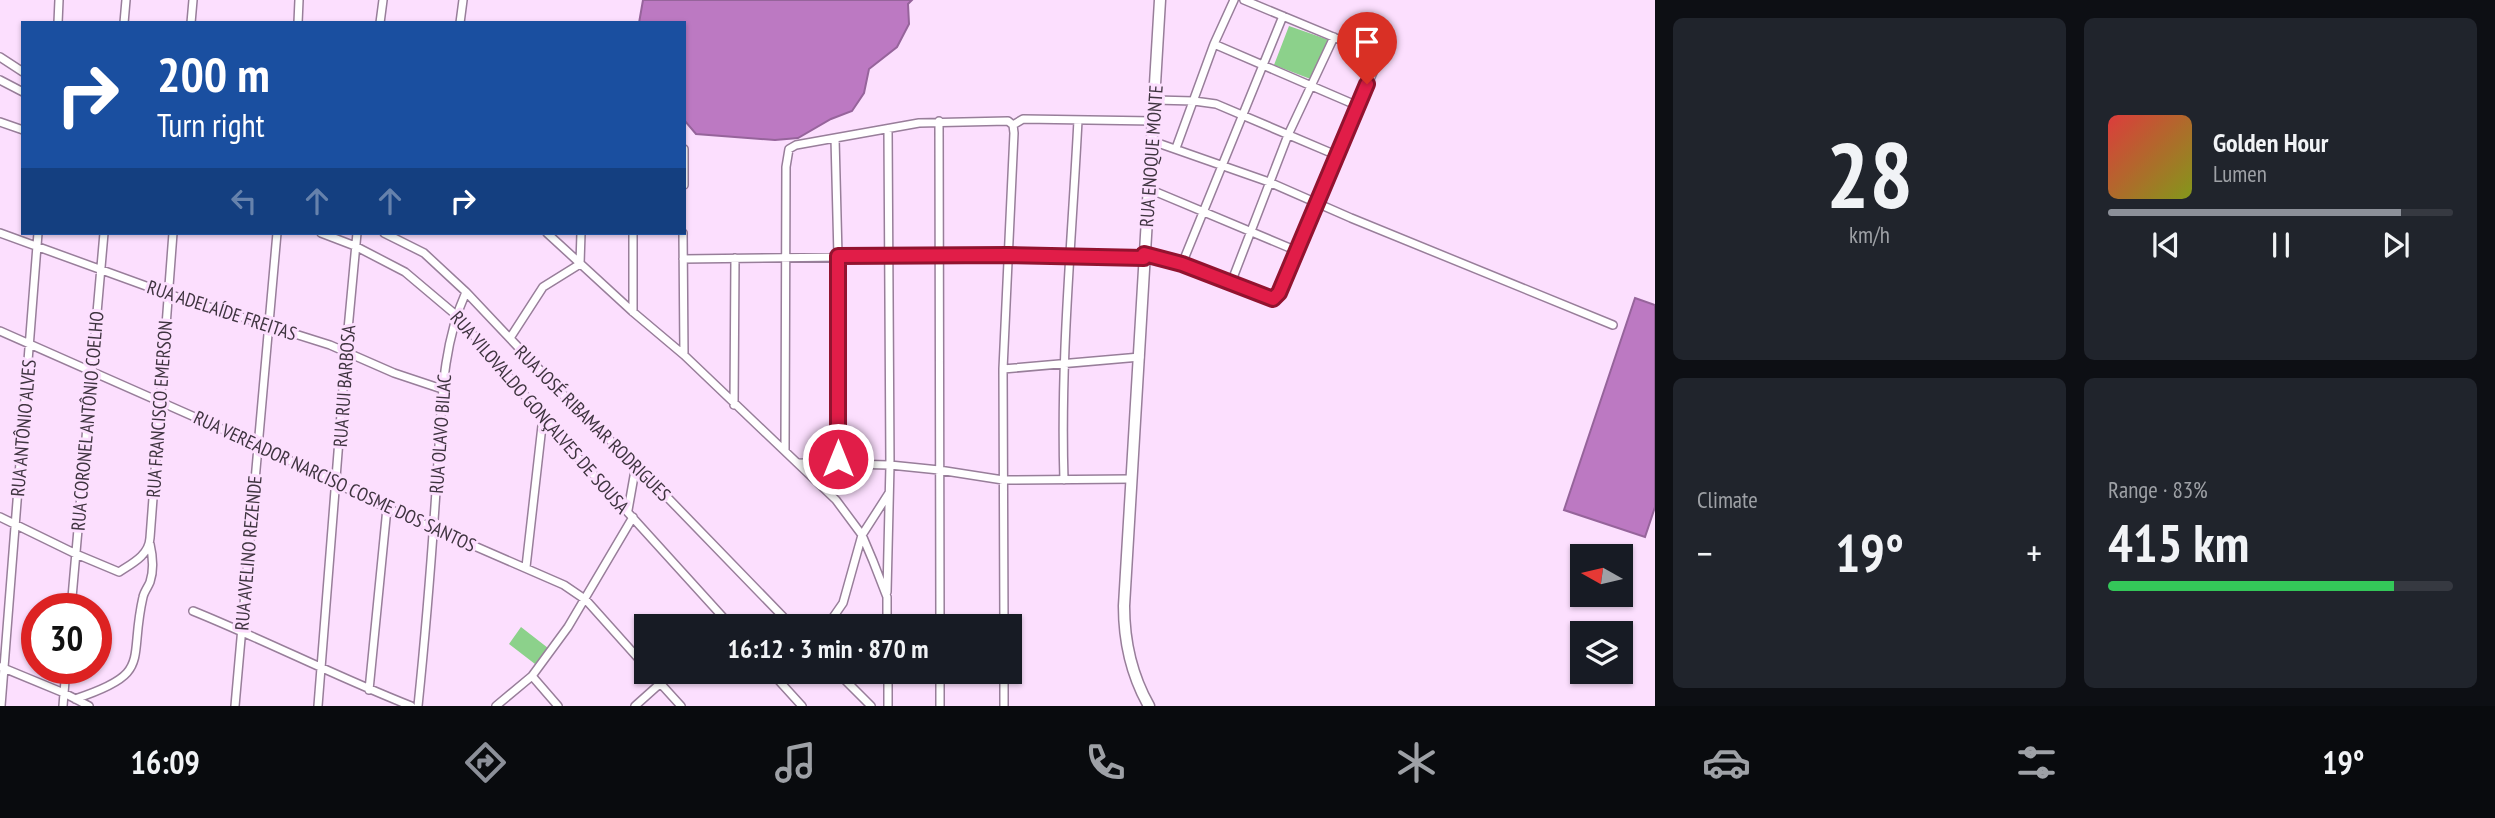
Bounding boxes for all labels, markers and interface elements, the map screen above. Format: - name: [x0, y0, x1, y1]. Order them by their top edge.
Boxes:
- pin: [1337, 12.0, 1397, 84]
- icon: arrive: [1348, 23, 1386, 61]
- text: 200 m: [157, 42, 270, 106]
- icon: right: [42, 49, 133, 140]
- street label: RUA ENOQUE MONTE: [1134, 84, 1168, 228]
- text: Turn right: [157, 104, 265, 146]
- text: 28: [1826, 115, 1913, 233]
- text: Golden Hour: [2213, 126, 2328, 159]
- text: Lumen: [2213, 159, 2267, 188]
- icon: left: [225, 182, 263, 220]
- icon: ahead: [298, 182, 336, 220]
- icon: ahead: [371, 182, 409, 220]
- icon: right: [444, 182, 482, 220]
- text: km/h: [1849, 220, 1890, 249]
- icon: previous: [2147, 226, 2185, 264]
- icon: pause: [2262, 226, 2300, 264]
- icon: next: [2377, 226, 2415, 264]
- street label: RUA ADELAÍDE FREITAS: [144, 275, 300, 345]
- street label: RUA VILOVALDO GONÇALVES DE SOUSA: [445, 306, 635, 518]
- street label: RUA CORONEL ANTÔNIO COELHO: [65, 310, 109, 532]
- street label: RUA FRANCISCO EMERSON: [141, 320, 177, 498]
- street label: RUA RUI BARBOSA: [328, 324, 360, 448]
- street label: RUA JOSÉ RIBAMAR RODRIGUES: [510, 340, 676, 506]
- street label: RUA ANTÔNIO ALVES: [5, 359, 41, 497]
- street label: RUA OLAVO BILAC: [424, 373, 456, 494]
- street label: RUA VEREADOR NARCISO COSME DOS SANTOS: [190, 405, 480, 557]
- position arrow: [801, 422, 875, 496]
- street label: RUA AVELINO REZENDE: [229, 475, 267, 631]
- text: Range · 83%: [2108, 475, 2208, 504]
- text: Climate: [1697, 485, 1758, 514]
- text: 415 km: [2108, 509, 2249, 576]
- text: 19°: [1835, 519, 1904, 586]
- text: −: [1697, 528, 1713, 577]
- text: +: [2026, 528, 2042, 577]
- north arrow: [1570, 544, 1633, 607]
- map controls: [1570, 544, 1633, 684]
- speed limit sign: 30: [21, 593, 112, 684]
- button: layers: [1570, 621, 1633, 684]
- text: 16:12 · 3 min · 870 m: [728, 632, 928, 665]
- icon: directions: [461, 738, 510, 787]
- icon: music: [771, 738, 820, 787]
- icon: phone: [1081, 738, 1130, 787]
- icon: climate: [1392, 738, 1441, 787]
- icon: car: [1702, 738, 1751, 787]
- icon: filters: [2012, 738, 2061, 787]
- text: 16:09: [131, 741, 200, 783]
- text: 19°: [2322, 741, 2364, 783]

